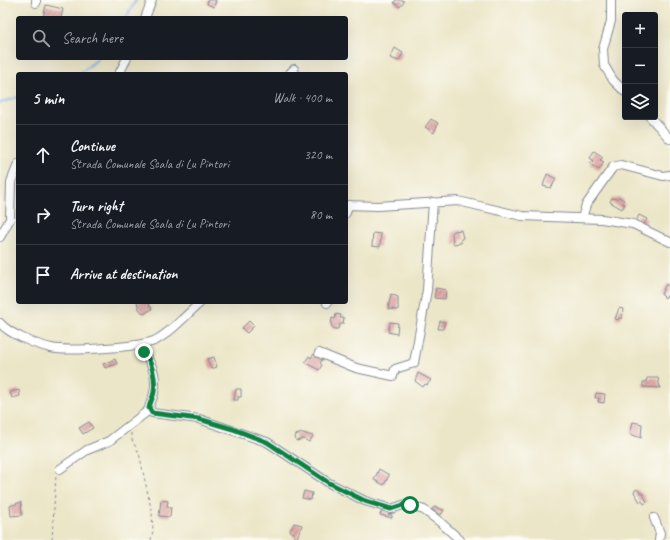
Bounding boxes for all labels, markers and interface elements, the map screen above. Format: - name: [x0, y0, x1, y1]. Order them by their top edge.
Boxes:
- map controls: [622, 12, 658, 120]
- button: +: [622, 12, 658, 48]
- search box: [16, 16, 348, 60]
- icon: search: [30, 27, 52, 49]
- text: Search here: [62, 29, 123, 48]
- button: −: [622, 48, 658, 84]
- button: layers: [622, 84, 658, 120]
- text: 5 min: [32, 88, 64, 109]
- text: Walk · 400 m: [273, 90, 332, 106]
- text: Continue: [70, 137, 115, 156]
- icon: ahead: [32, 144, 54, 166]
- text: 320 m: [304, 147, 332, 163]
- text: Strada Comunale Scala di Lu Pintori: [70, 156, 229, 172]
- text: Turn right: [70, 197, 123, 216]
- icon: right: [32, 204, 54, 226]
- text: 80 m: [310, 207, 332, 223]
- text: Strada Comunale Scala di Lu Pintori: [70, 216, 229, 232]
- icon: arrive: [32, 264, 54, 286]
- text: Arrive at destination: [70, 265, 177, 284]
- route end: [135, 343, 153, 361]
- route start: [401, 496, 419, 514]

